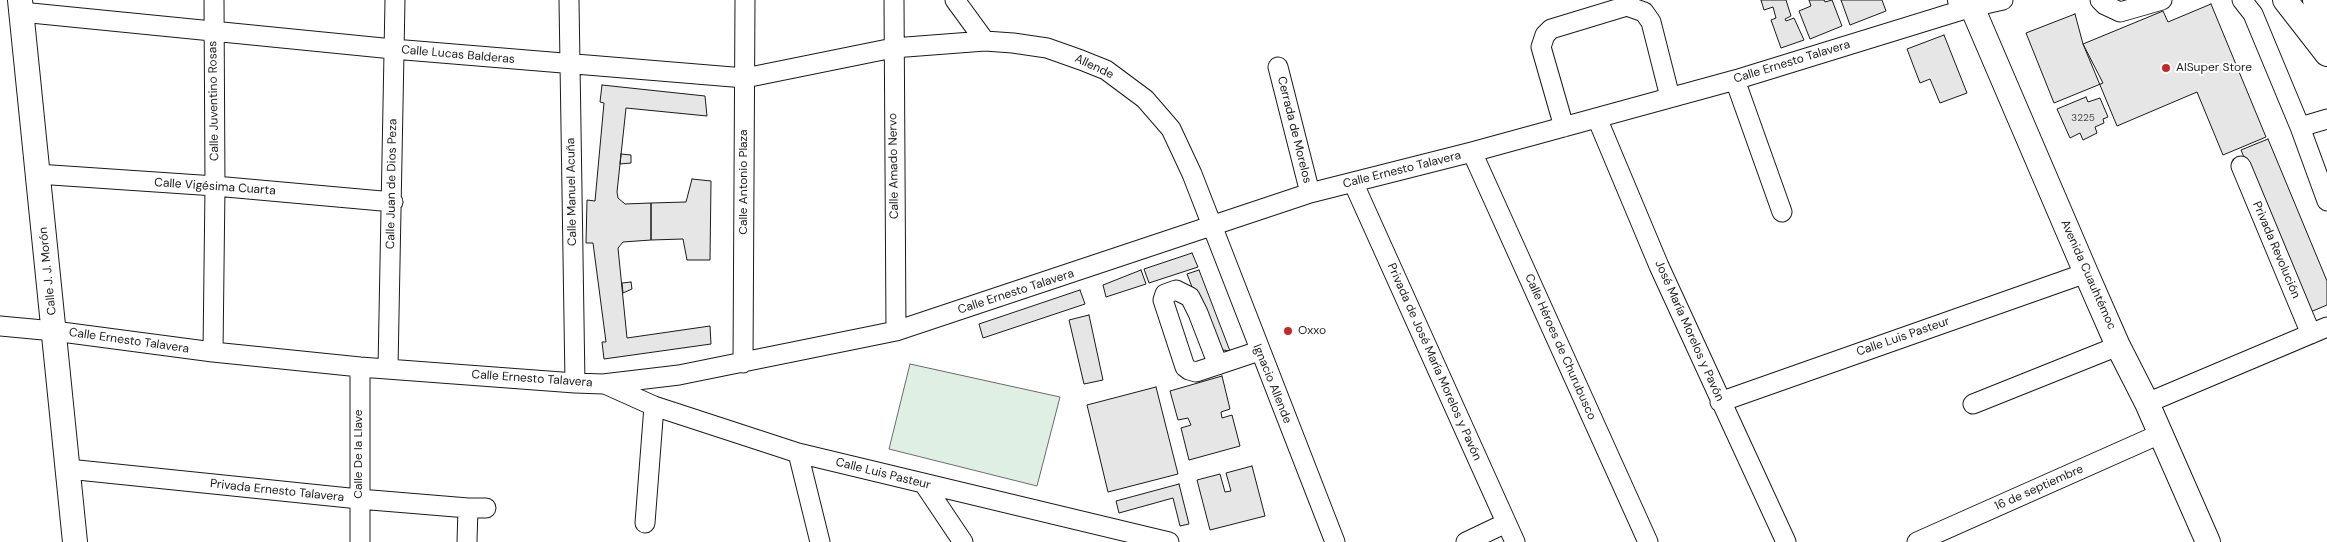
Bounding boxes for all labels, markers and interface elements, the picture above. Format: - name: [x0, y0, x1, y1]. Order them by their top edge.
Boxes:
- street label: Calle Ernesto Talavera: [1732, 37, 1852, 87]
- street label: Calle Juventino Rosas: [206, 41, 222, 161]
- street label: Calle Lucas Balderas: [401, 43, 515, 67]
- street label: Allende: [1072, 52, 1116, 82]
- place label: AlSuper Store: [2176, 61, 2252, 75]
- marker: AlSuper Store: [2160, 62, 2172, 74]
- street label: Cerrada de Morelos: [1274, 75, 1314, 185]
- house number: 3225: [2071, 112, 2095, 124]
- street label: Calle Amado Nervo: [886, 113, 902, 219]
- street label: Calle Juan de Dios Peza: [384, 119, 400, 249]
- street label: Calle Antonio Plaza: [737, 129, 751, 235]
- street label: Calle Manuel Acuña: [564, 138, 580, 246]
- street label: Calle Ernesto Talavera: [1341, 148, 1463, 192]
- street label: Calle Vigésima Cuarta: [154, 176, 276, 198]
- street label: Privada Revolución: [2249, 199, 2303, 301]
- street label: Avenida Cuauhtémoc: [2057, 218, 2119, 332]
- street label: Calle J. J. Morón: [36, 226, 60, 316]
- street label: José María Morelos y Pavón: [1651, 258, 1727, 404]
- street label: Privada de José María Morelos y Pavón: [1384, 261, 1484, 463]
- street label: Calle Ernesto Talavera: [956, 266, 1076, 318]
- street label: Calle Héroes de Churubusco: [1521, 272, 1599, 422]
- street label: Calle Luis Pasteur: [1855, 314, 1951, 360]
- place label: Oxxo: [1298, 324, 1326, 338]
- street label: Calle Ernesto Talavera: [68, 325, 190, 357]
- marker: Oxxo: [1282, 325, 1294, 337]
- street label: Ignacio Allende: [1250, 342, 1294, 426]
- street label: Calle Ernesto Talavera: [471, 368, 593, 390]
- street label: Calle De la Llave: [352, 409, 366, 499]
- street label: Calle Luis Pasteur: [834, 455, 932, 493]
- street label: 16 de septiembre: [1992, 462, 2086, 514]
- street label: Privada Ernesto Talavera: [209, 477, 345, 505]

